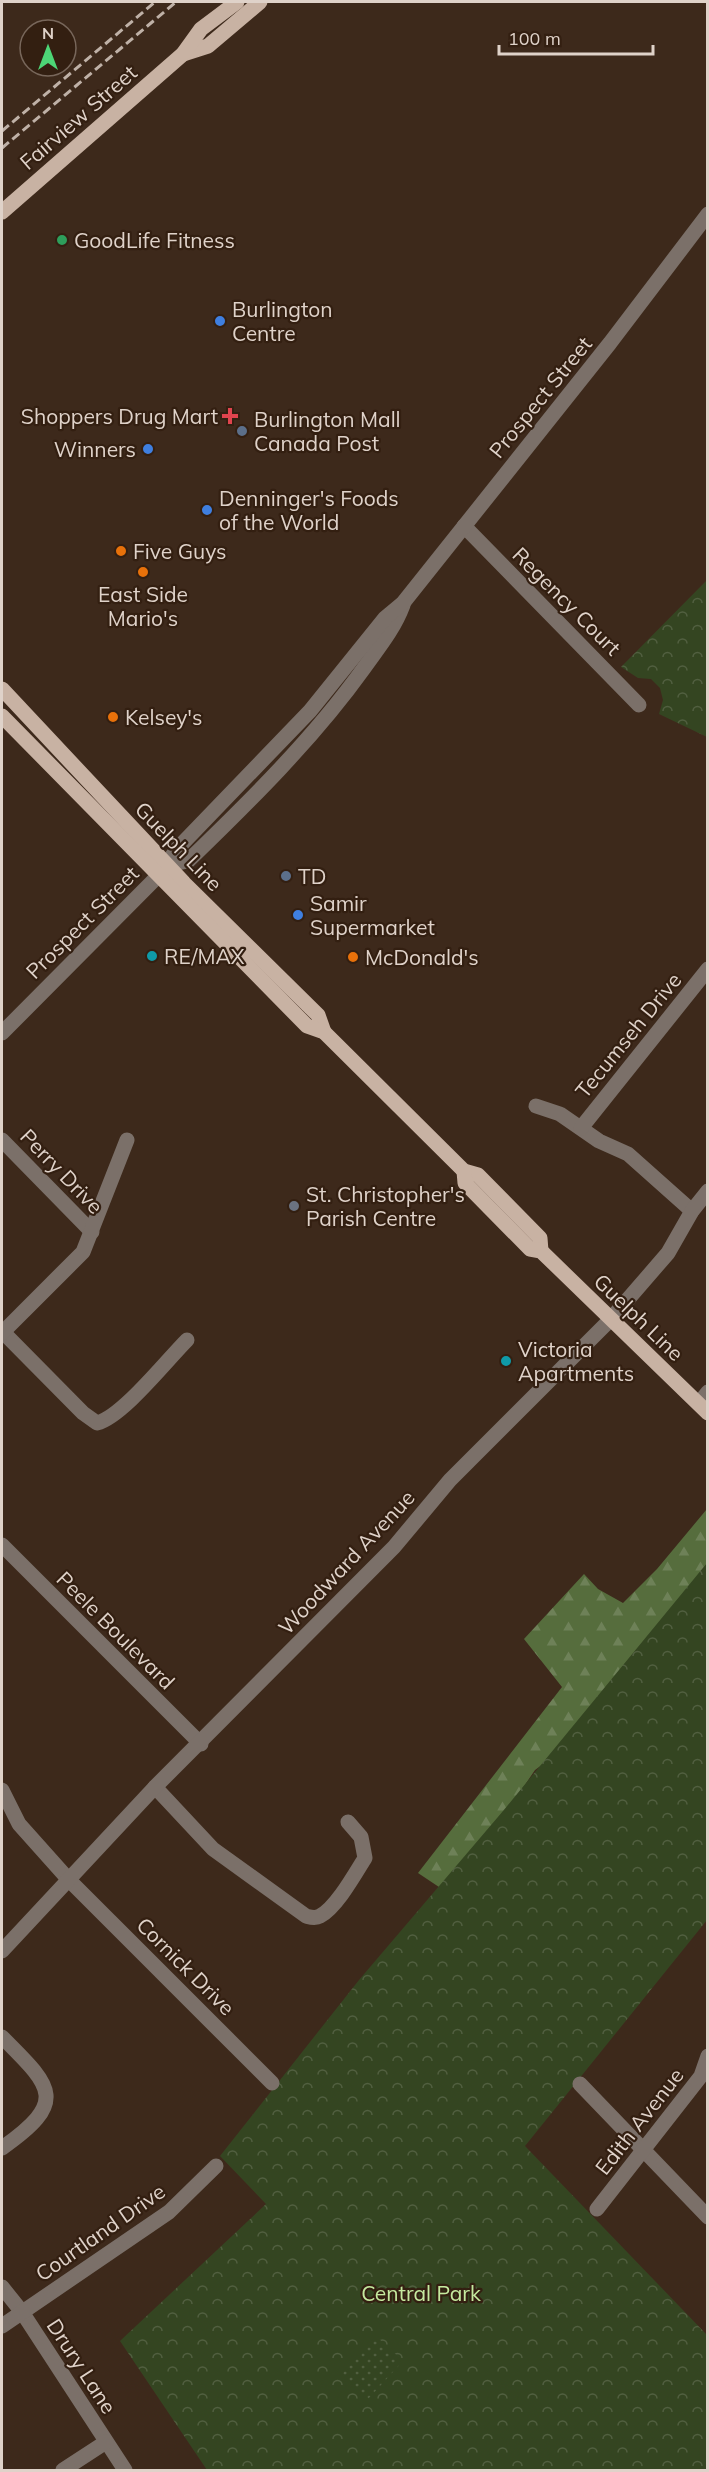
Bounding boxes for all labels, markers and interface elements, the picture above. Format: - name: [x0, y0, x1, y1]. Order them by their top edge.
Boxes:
- north arrow: [18, 18, 78, 78]
- scale bar: [499, 18, 654, 56]
- text: N: [42, 23, 54, 43]
- text: 100 m: [508, 27, 561, 50]
- street label: Fairview Street: [14, 59, 142, 175]
- place label: GoodLife Fitness: [74, 227, 235, 253]
- marker: GoodLife Fitness: [55, 233, 69, 247]
- place label: Burlington Centre: [232, 296, 333, 346]
- marker: Burlington Centre: [213, 314, 227, 328]
- street label: Prospect Street: [483, 331, 597, 463]
- place label: Shoppers Drug Mart: [21, 403, 218, 429]
- place label: Burlington Mall Canada Post: [254, 406, 401, 456]
- marker: Shoppers Drug Mart: [223, 409, 237, 423]
- marker: Burlington Mall Canada Post: [235, 424, 249, 438]
- place label: Winners: [54, 436, 136, 462]
- marker: Winners: [141, 442, 155, 456]
- place label: Denninger's Foods of the World: [219, 485, 399, 535]
- marker: Denninger's Foods of the World: [200, 503, 214, 517]
- place label: Five Guys: [133, 538, 227, 564]
- street label: Regency Court: [507, 541, 627, 661]
- marker: Five Guys: [114, 544, 128, 558]
- marker: East Side Mario's: [136, 565, 150, 579]
- place label: East Side Mario's: [98, 581, 188, 631]
- place label: Kelsey's: [125, 704, 202, 730]
- marker: Kelsey's: [106, 710, 120, 724]
- street label: Guelph Line: [130, 796, 228, 896]
- street label: Prospect Street: [20, 860, 144, 984]
- place label: TD: [298, 863, 326, 889]
- marker: TD: [279, 869, 293, 883]
- place label: Samir Supermarket: [310, 890, 435, 940]
- marker: Samir Supermarket: [291, 908, 305, 922]
- place label: RE/MAX: [164, 943, 245, 969]
- place label: McDonald's: [365, 944, 479, 970]
- marker: RE/MAX: [145, 949, 159, 963]
- marker: McDonald's: [346, 950, 360, 964]
- street label: Tecumseh Drive: [569, 967, 687, 1103]
- street label: Perry Drive: [15, 1123, 109, 1219]
- place label: St. Christopher's Parish Centre: [306, 1181, 465, 1231]
- marker: St. Christopher's Parish Centre: [287, 1199, 301, 1213]
- street label: Guelph Line: [589, 1268, 689, 1366]
- place label: Victoria Apartments: [518, 1336, 634, 1386]
- marker: Victoria Apartments: [499, 1354, 513, 1368]
- street label: Woodward Avenue: [272, 1484, 420, 1640]
- street label: Peele Boulevard: [52, 1566, 180, 1694]
- street label: Cornick Drive: [132, 1912, 240, 2020]
- street label: Edith Avenue: [589, 2063, 689, 2179]
- street label: Courtland Drive: [30, 2178, 170, 2286]
- park label: Central Park: [361, 2280, 481, 2306]
- street label: Drury Lane: [42, 2314, 122, 2418]

